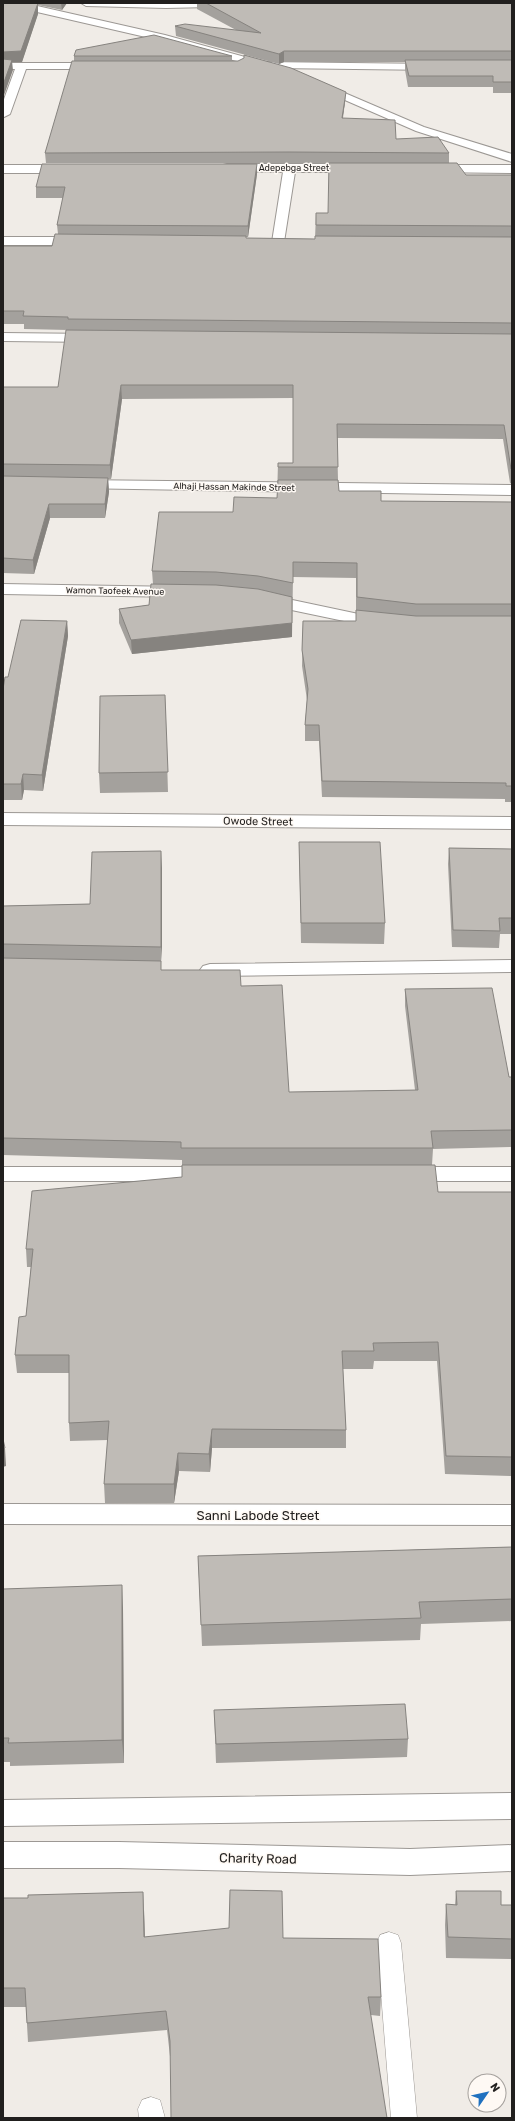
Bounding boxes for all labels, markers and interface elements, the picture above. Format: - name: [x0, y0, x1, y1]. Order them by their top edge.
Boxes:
- street label: Adepebga Street: [259, 163, 330, 173]
- street label: Alhaji Hassan Makinde Street: [173, 481, 295, 493]
- street label: Wamon Taofeek Avenue: [66, 585, 164, 597]
- street label: Owode Street: [223, 814, 294, 829]
- street label: Sanni Labode Street: [197, 1508, 319, 1523]
- street label: Charity Road: [219, 1850, 297, 1867]
- north arrow: [467, 2073, 507, 2113]
- text: N: [487, 2081, 503, 2095]

